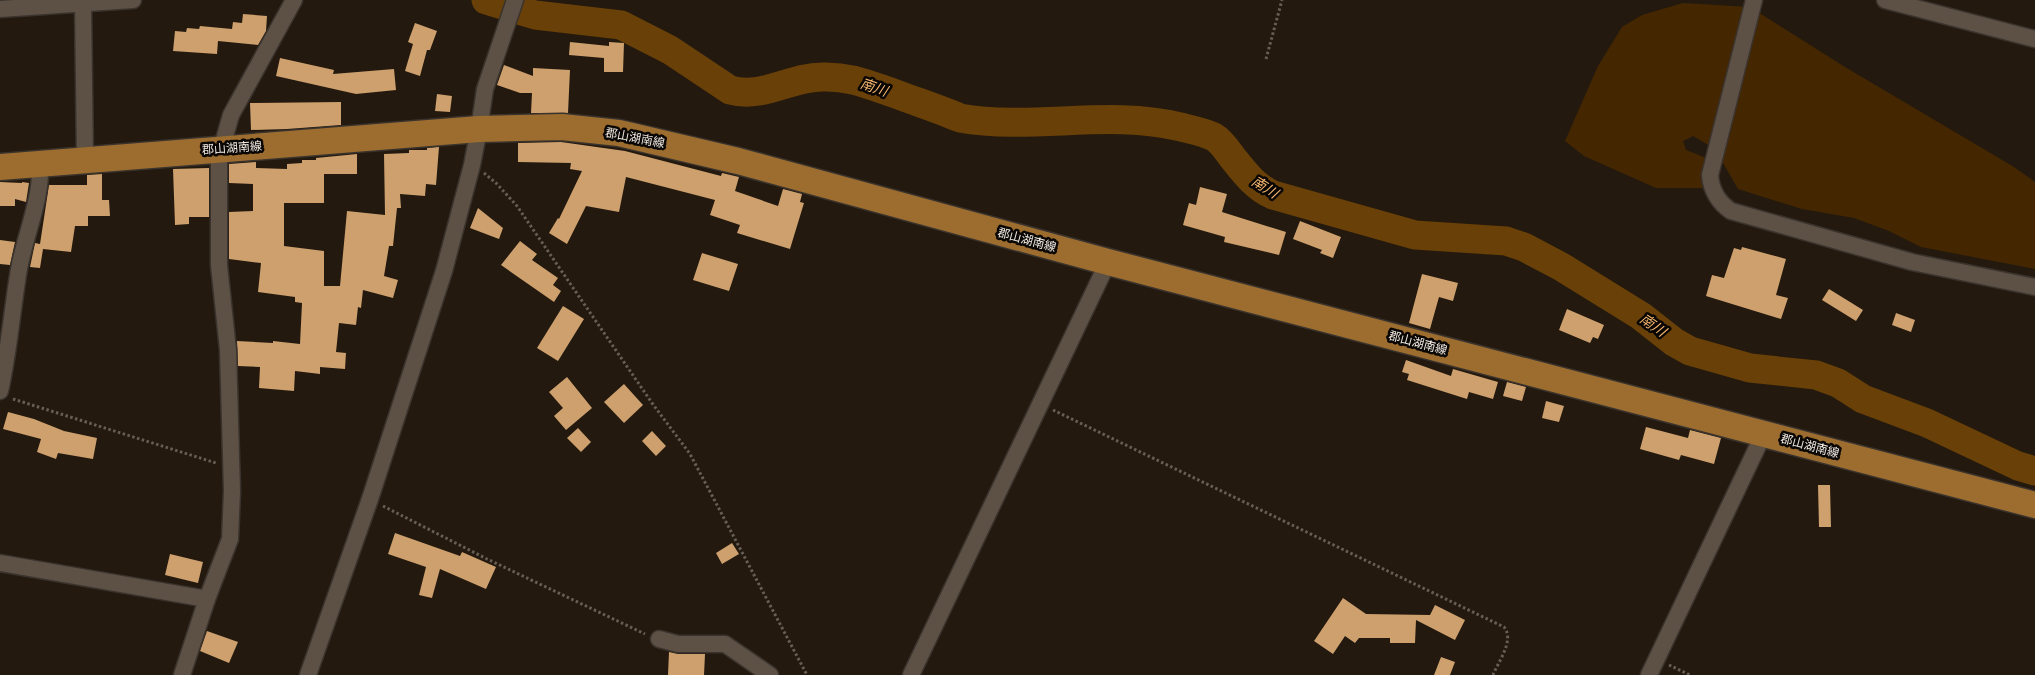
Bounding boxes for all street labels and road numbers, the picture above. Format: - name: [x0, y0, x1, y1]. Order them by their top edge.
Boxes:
- street label: 郡山湖南線: [604, 125, 666, 151]
- street label: 郡山湖南線: [202, 139, 262, 157]
- street label: 郡山湖南線: [996, 225, 1058, 255]
- street label: 郡山湖南線: [1387, 328, 1449, 358]
- street label: 郡山湖南線: [1779, 431, 1841, 461]

